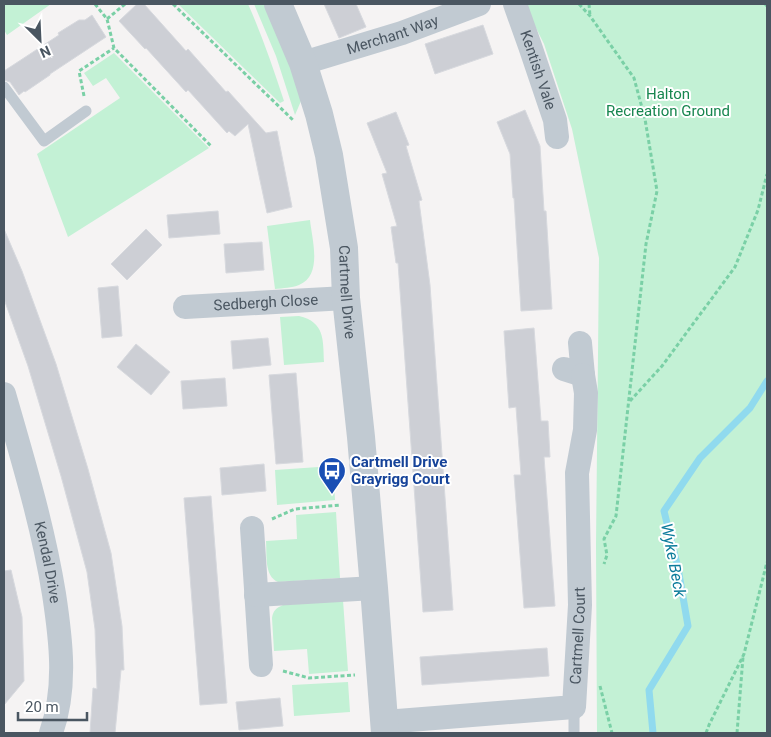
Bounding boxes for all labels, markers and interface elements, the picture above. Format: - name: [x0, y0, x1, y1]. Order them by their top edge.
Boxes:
- street label: Merchant Way: [345, 11, 441, 58]
- north arrow: [15, 15, 65, 65]
- street label: Kentish Vale: [516, 28, 560, 112]
- text: N: [38, 43, 53, 61]
- park label: Halton Recreation Ground: [606, 85, 730, 120]
- street label: Cartmell Drive: [335, 245, 359, 340]
- street label: Sedbergh Close: [213, 291, 319, 314]
- place label: Cartmell Drive Grayrigg Court: [351, 453, 450, 488]
- bus stop icon: Cartmell Drive Grayrigg Court: [317, 456, 347, 495]
- street label: Kendal Drive: [30, 520, 64, 605]
- water label: Wyke Beck: [657, 522, 690, 600]
- street label: Cartmell Court: [566, 587, 589, 685]
- scale bar: [18, 690, 86, 722]
- text: 20 m: [25, 698, 59, 716]

